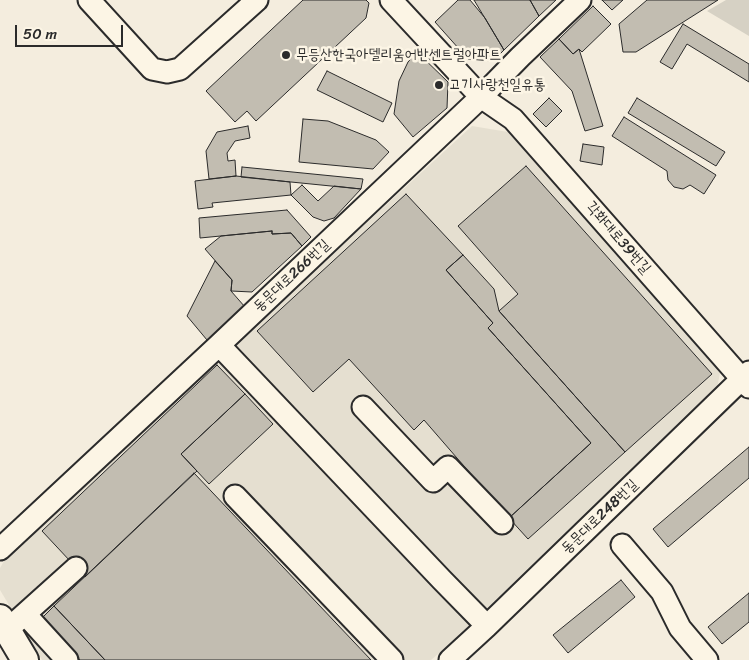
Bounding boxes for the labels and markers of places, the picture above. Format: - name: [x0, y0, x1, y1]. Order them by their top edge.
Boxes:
- place label: 무등산한국아델리움어반센트럴아파트: [296, 46, 501, 64]
- marker: 무등산한국아델리움어반센트럴아파트: [280, 49, 292, 61]
- place label: 고기사랑천일유통: [449, 76, 546, 94]
- marker: 고기사랑천일유통: [433, 79, 445, 91]

